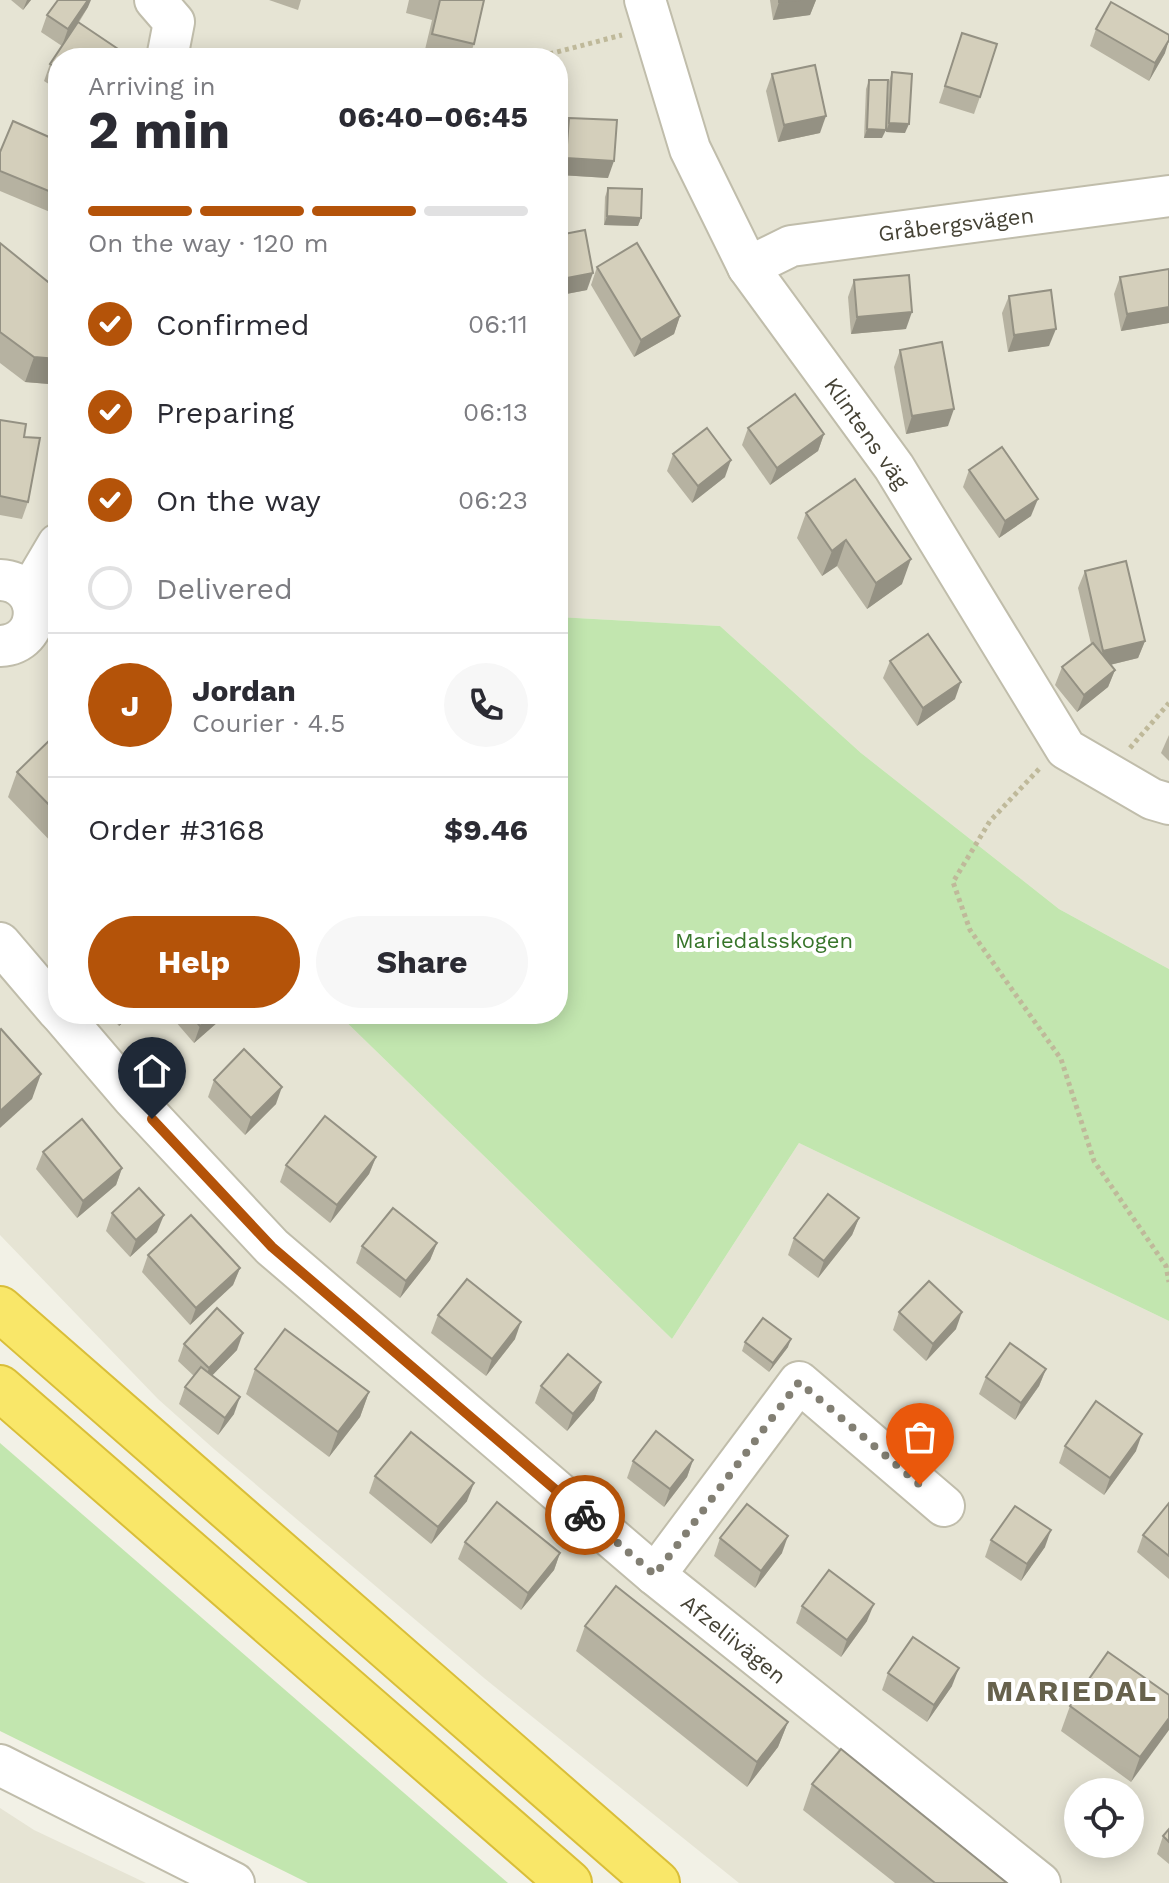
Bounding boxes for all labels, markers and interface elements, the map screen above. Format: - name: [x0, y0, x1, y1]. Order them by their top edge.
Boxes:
- text: Arriving in: [88, 71, 216, 101]
- text: 06:40–06:45: [338, 99, 528, 134]
- text: 2 min: [88, 100, 230, 161]
- street label: Gråbergsvägen: [877, 203, 1035, 246]
- text: On the way · 120 m: [88, 228, 328, 258]
- icon: check: [88, 302, 132, 346]
- text: Confirmed: [156, 307, 310, 342]
- text: 06:11: [468, 309, 528, 339]
- street label: Klintens väg: [819, 373, 914, 494]
- icon: check: [88, 390, 132, 434]
- text: Preparing: [156, 395, 294, 430]
- text: 06:13: [463, 397, 528, 427]
- icon: check: [88, 478, 132, 522]
- text: On the way: [156, 483, 321, 518]
- text: 06:23: [458, 485, 528, 515]
- text: Delivered: [156, 571, 293, 606]
- button: phone: [444, 663, 528, 747]
- text: Jordan: [192, 673, 296, 708]
- text: J: [121, 688, 139, 723]
- text: Courier · 4.5: [192, 708, 345, 738]
- text: Order #3168: [88, 812, 265, 847]
- text: $9.46: [444, 812, 528, 847]
- button: Help: [88, 916, 300, 1008]
- button: Share: [316, 916, 528, 1008]
- park label: Mariedalsskogen: [675, 928, 853, 953]
- pin: [118, 1037, 186, 1119]
- icon: home: [130, 1049, 174, 1093]
- pin: [886, 1403, 954, 1485]
- icon: bag: [898, 1415, 942, 1459]
- courier: [545, 1475, 625, 1555]
- icon: bike: [563, 1493, 607, 1537]
- street label: Afzeliivägen: [676, 1590, 791, 1689]
- district label: MARIEDAL: [986, 1673, 1158, 1708]
- map controls: [1064, 1778, 1144, 1858]
- button: locate: [1064, 1778, 1144, 1858]

